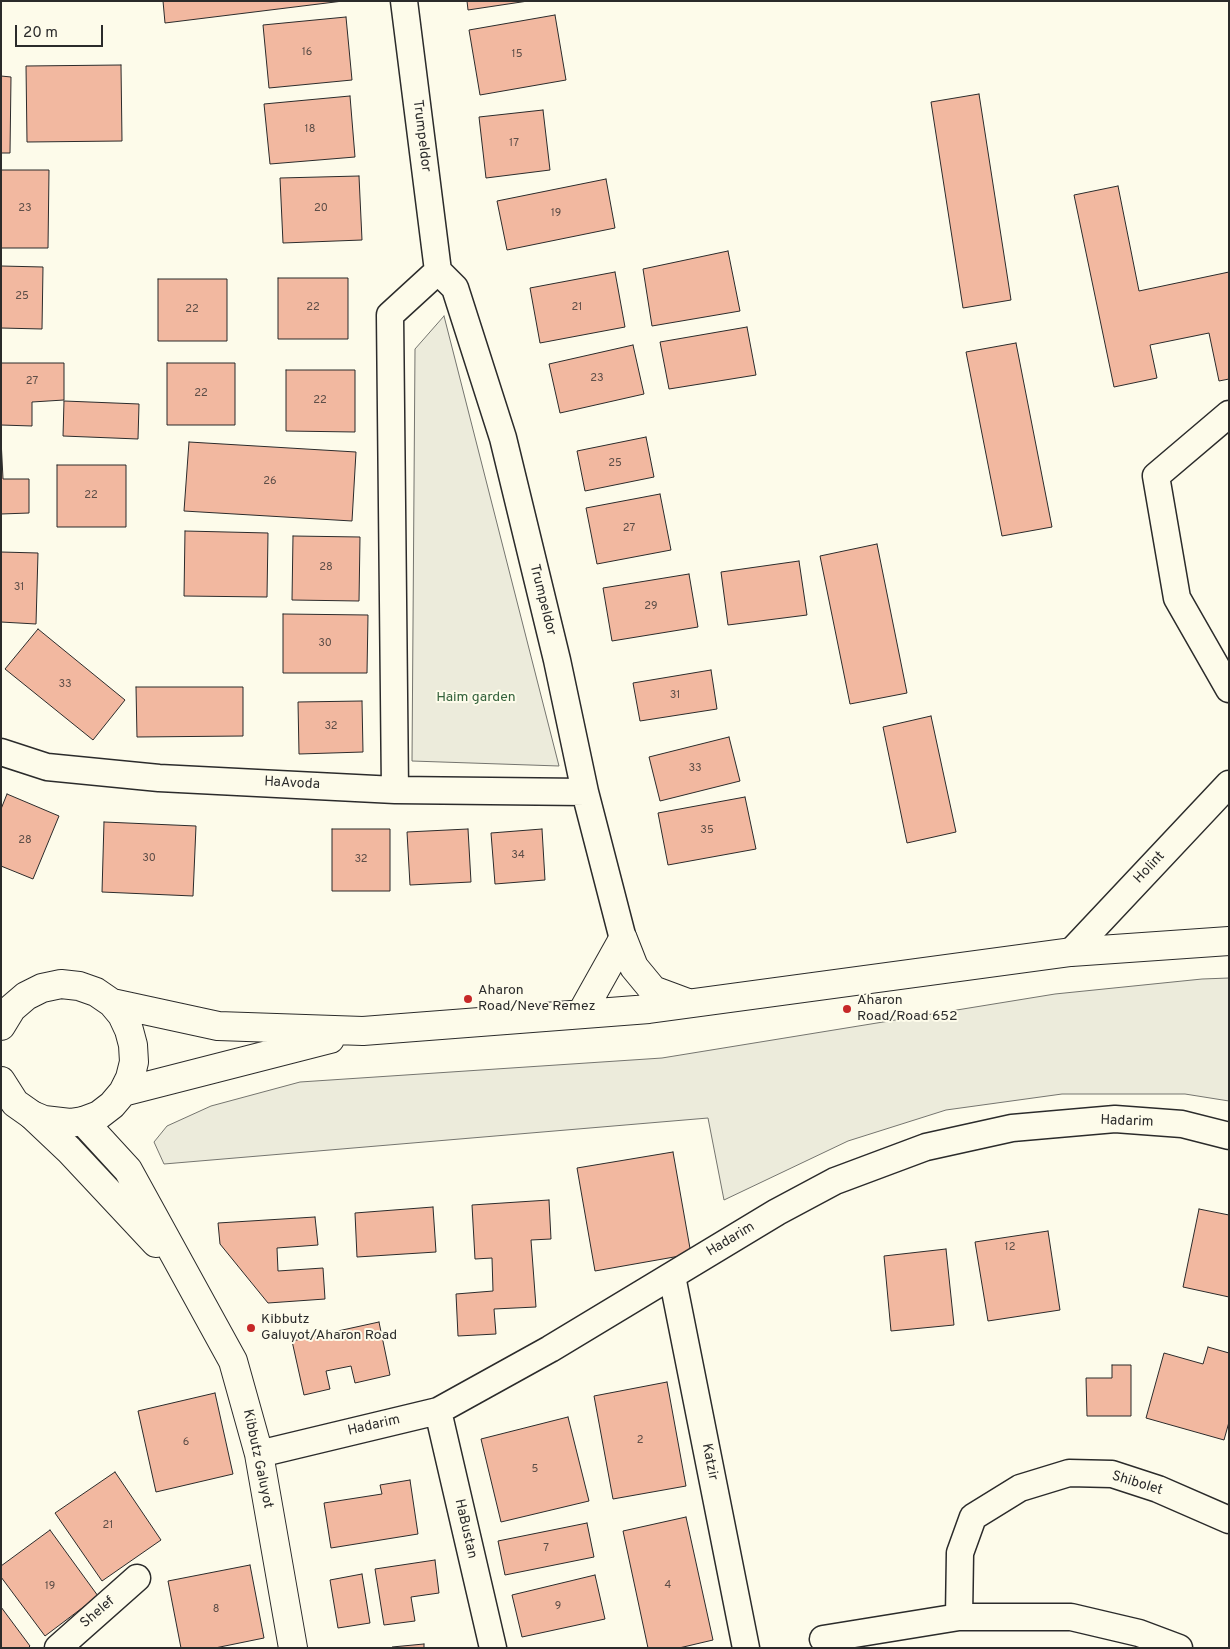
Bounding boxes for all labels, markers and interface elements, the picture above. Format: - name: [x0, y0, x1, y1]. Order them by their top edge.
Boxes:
- scale bar: [18, 15, 105, 47]
- text: 20 m: [23, 24, 58, 43]
- house number: 16: [302, 46, 312, 60]
- house number: 15: [512, 48, 522, 62]
- street label: Trumpeldor: [408, 99, 434, 173]
- house number: 18: [305, 123, 315, 137]
- house number: 17: [509, 137, 519, 151]
- house number: 23: [18, 202, 32, 216]
- house number: 20: [314, 202, 328, 216]
- house number: 19: [551, 207, 561, 221]
- house number: 25: [15, 290, 29, 304]
- house number: 22: [306, 301, 320, 315]
- house number: 21: [572, 301, 582, 315]
- house number: 22: [185, 303, 199, 317]
- house number: 23: [590, 372, 604, 386]
- house number: 27: [26, 375, 38, 389]
- house number: 22: [194, 387, 208, 401]
- house number: 22: [313, 394, 327, 408]
- house number: 25: [608, 457, 622, 471]
- house number: 26: [263, 475, 277, 489]
- house number: 22: [84, 489, 98, 503]
- house number: 27: [623, 522, 635, 536]
- house number: 28: [319, 561, 333, 575]
- street label: Trumpeldor: [525, 563, 559, 637]
- house number: 31: [14, 581, 24, 595]
- house number: 29: [644, 600, 658, 614]
- house number: 30: [318, 637, 332, 651]
- house number: 33: [58, 678, 72, 692]
- house number: 31: [670, 689, 680, 703]
- park label: Haim garden: [436, 690, 516, 706]
- house number: 32: [324, 720, 338, 734]
- house number: 33: [688, 762, 702, 776]
- street label: HaAvoda: [264, 774, 320, 794]
- house number: 35: [700, 824, 714, 838]
- house number: 28: [18, 834, 32, 848]
- street label: Holint: [1131, 848, 1169, 888]
- house number: 34: [511, 849, 525, 863]
- house number: 30: [142, 852, 156, 866]
- house number: 32: [354, 853, 368, 867]
- place label: Aharon Road/Neve Remez: [478, 983, 595, 1016]
- marker: Aharon Road/Neve Remez: [462, 993, 474, 1005]
- place label: Aharon Road/Road 652: [857, 993, 957, 1026]
- marker: Aharon Road/Road 652: [841, 1003, 853, 1015]
- street label: Hadarim: [1100, 1113, 1154, 1131]
- street label: Hadarim: [704, 1219, 758, 1261]
- house number: 12: [1005, 1241, 1015, 1255]
- place label: Kibbutz Galuyot/Aharon Road: [261, 1312, 397, 1344]
- marker: Kibbutz Galuyot/Aharon Road: [245, 1322, 257, 1334]
- street label: Kibbutz Galuyot: [238, 1408, 276, 1510]
- street label: Hadarim: [346, 1412, 402, 1440]
- house number: 2: [637, 1434, 643, 1448]
- house number: 6: [183, 1436, 189, 1450]
- street label: Katzir: [697, 1442, 721, 1482]
- house number: 5: [532, 1463, 538, 1477]
- street label: Shibolet: [1110, 1468, 1164, 1500]
- street label: HaBustan: [450, 1497, 480, 1561]
- house number: 21: [103, 1519, 113, 1533]
- house number: 7: [543, 1542, 549, 1556]
- house number: 4: [665, 1579, 671, 1593]
- house number: 19: [45, 1580, 55, 1594]
- street label: Shelef: [78, 1594, 118, 1632]
- house number: 9: [555, 1600, 561, 1614]
- house number: 8: [213, 1603, 219, 1617]

